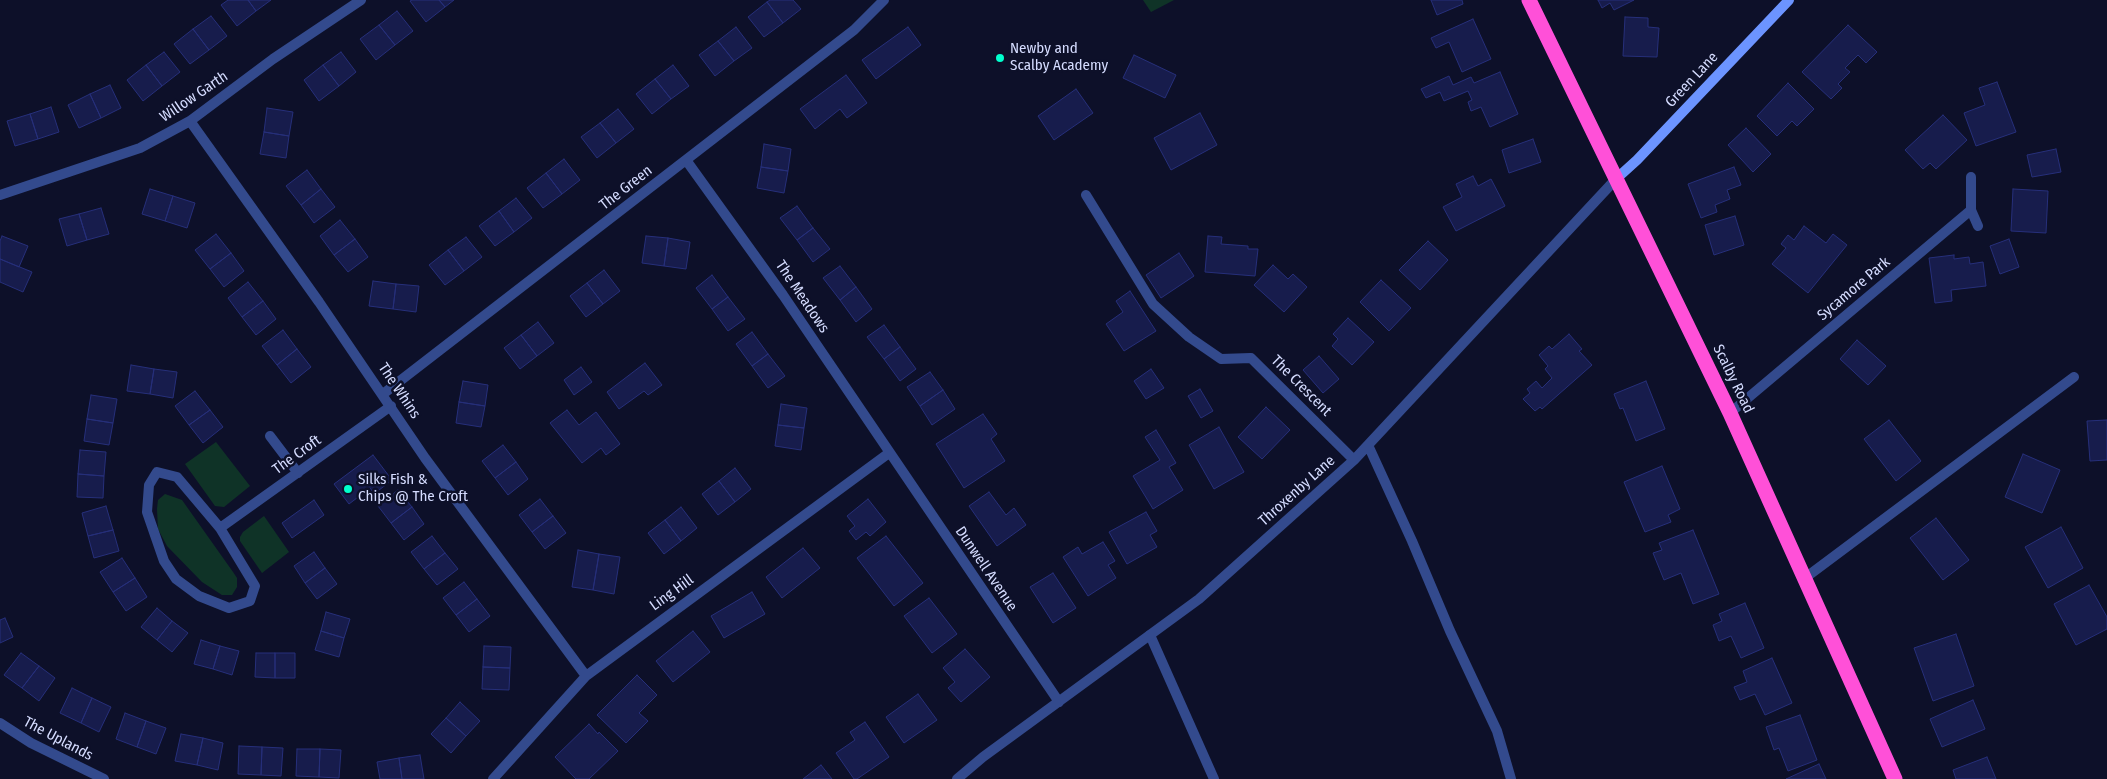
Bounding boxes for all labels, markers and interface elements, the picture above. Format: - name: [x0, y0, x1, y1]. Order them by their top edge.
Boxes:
- place label: Newby and Scalby Academy: [1010, 40, 1108, 75]
- street label: Green Lane: [1662, 49, 1722, 111]
- marker: Newby and Scalby Academy: [994, 52, 1006, 64]
- street label: Willow Garth: [157, 68, 231, 126]
- street label: The Green: [596, 162, 656, 214]
- street label: Sycamore Park: [1814, 253, 1894, 325]
- street label: The Meadows: [771, 257, 833, 337]
- street label: Scalby Road: [1709, 342, 1757, 416]
- street label: The Crescent: [1267, 352, 1335, 420]
- street label: The Whins: [374, 360, 424, 422]
- street label: The Croft: [269, 431, 325, 479]
- street label: Throxenby Lane: [1255, 452, 1339, 530]
- place label: Silks Fish & Chips @ The Croft: [358, 471, 468, 506]
- marker: Silks Fish & Chips @ The Croft: [342, 483, 354, 495]
- street label: Dunwell Avenue: [951, 523, 1021, 615]
- street label: Ling Hill: [647, 571, 697, 615]
- street label: The Uplands: [20, 713, 96, 765]

